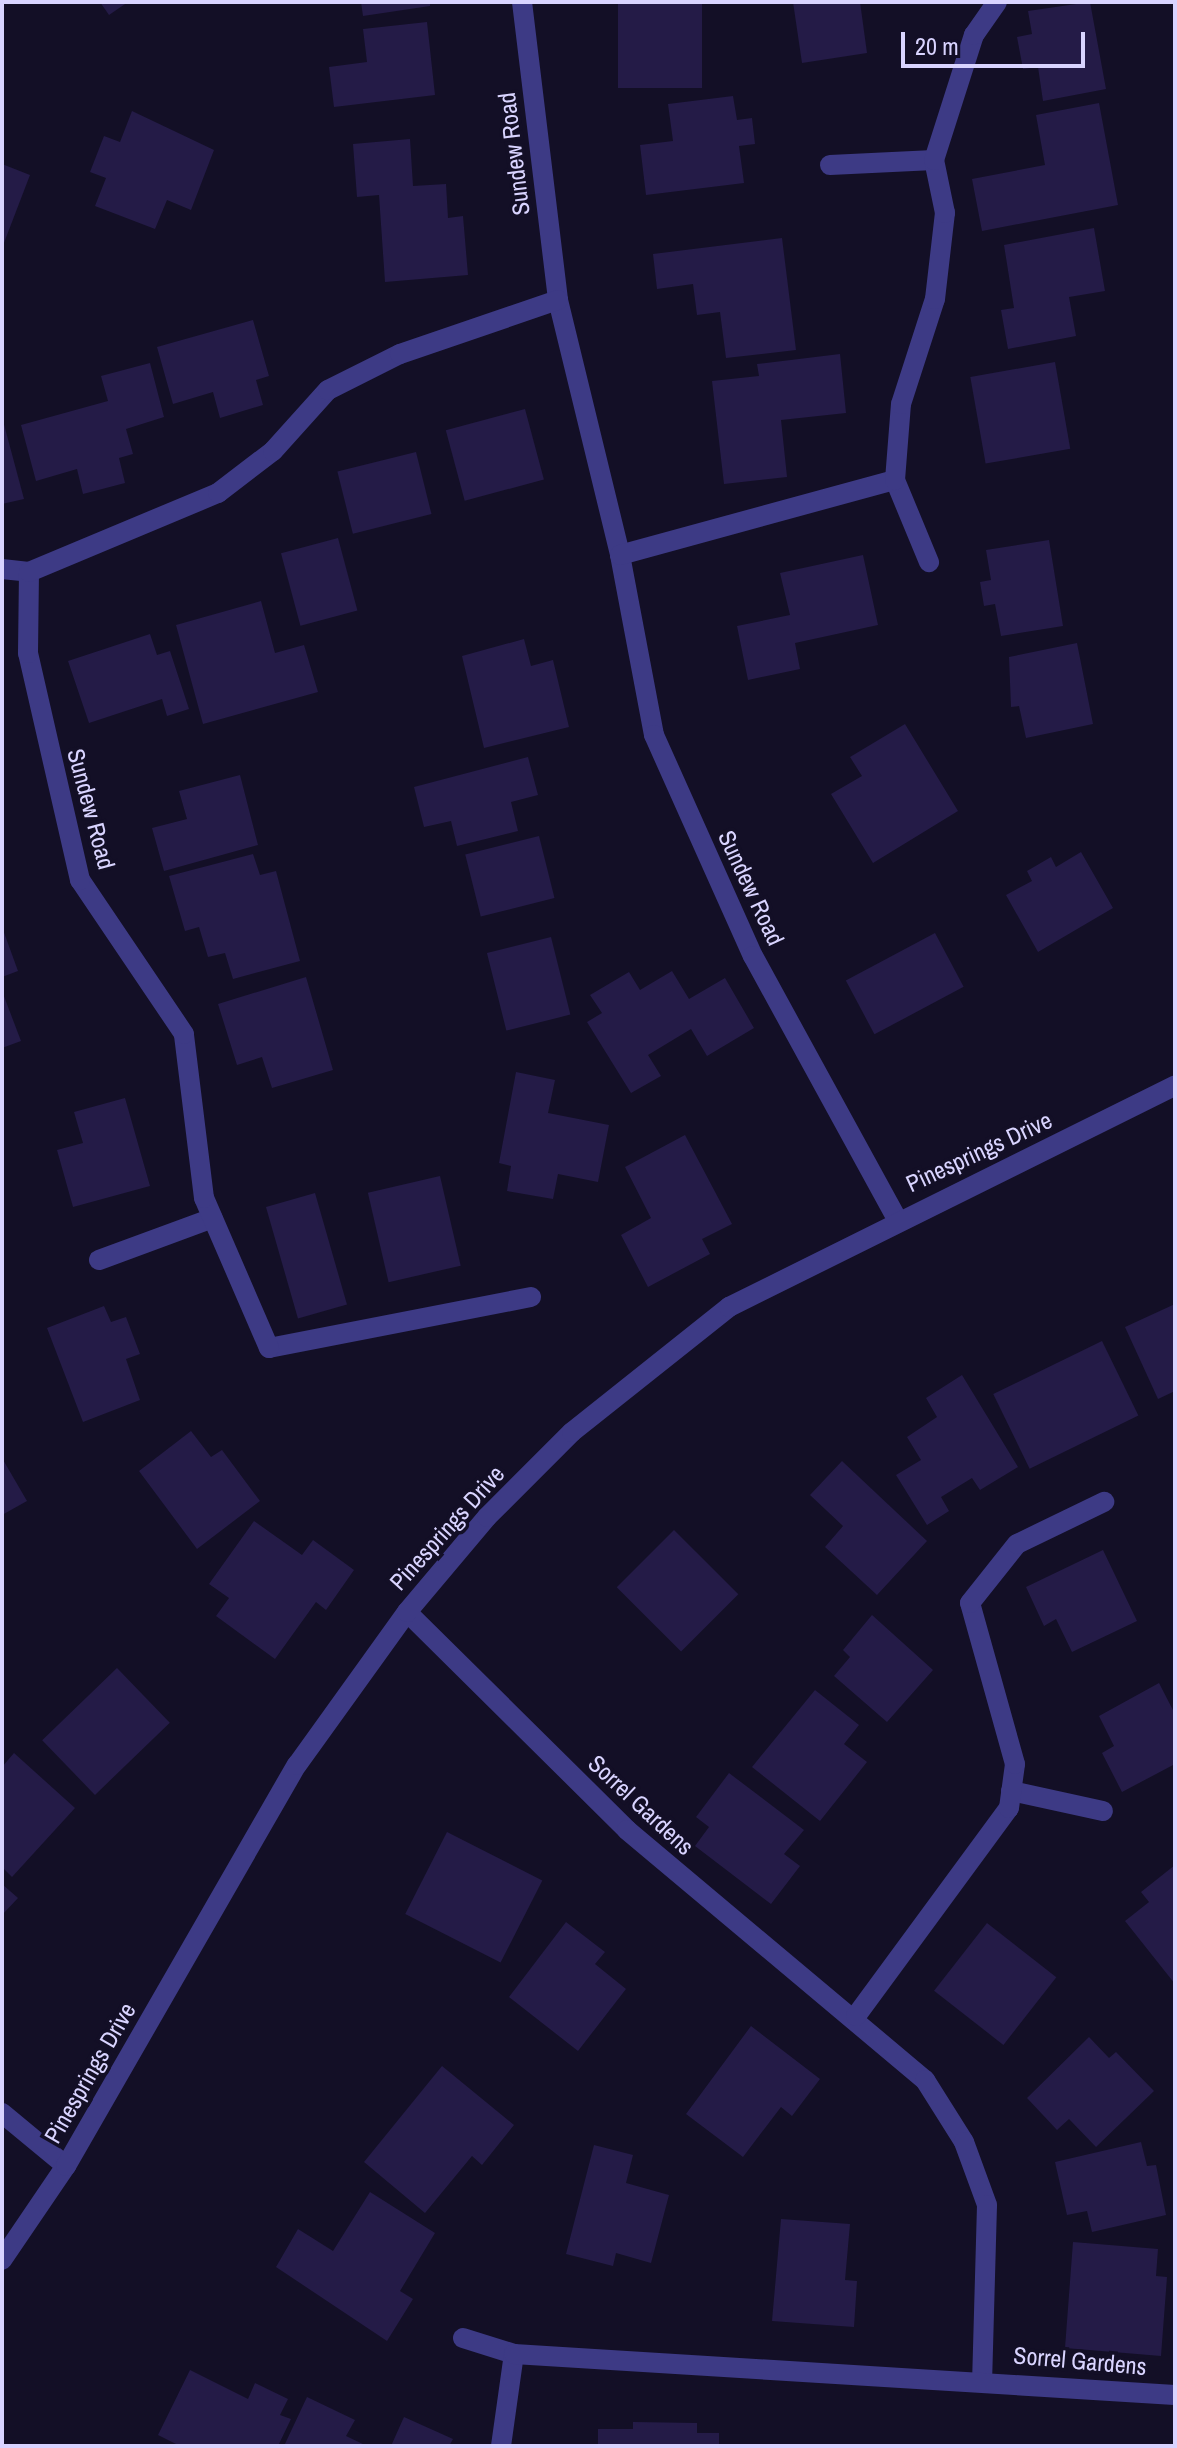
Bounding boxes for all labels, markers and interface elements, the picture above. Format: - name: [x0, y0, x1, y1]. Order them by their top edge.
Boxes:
- scale bar: [905, 16, 1089, 66]
- text: 20 m: [915, 30, 959, 62]
- street label: Sundew Road: [492, 91, 536, 217]
- street label: Sundew Road: [61, 746, 121, 872]
- street label: Sundew Road: [712, 826, 790, 950]
- street label: Pinesprings Drive: [902, 1106, 1056, 1198]
- street label: Pinesprings Drive: [384, 1460, 510, 1596]
- street label: Sorrel Gardens: [582, 1749, 700, 1861]
- street label: Pinesprings Drive: [38, 1998, 142, 2148]
- street label: Sorrel Gardens: [1012, 2341, 1148, 2381]

